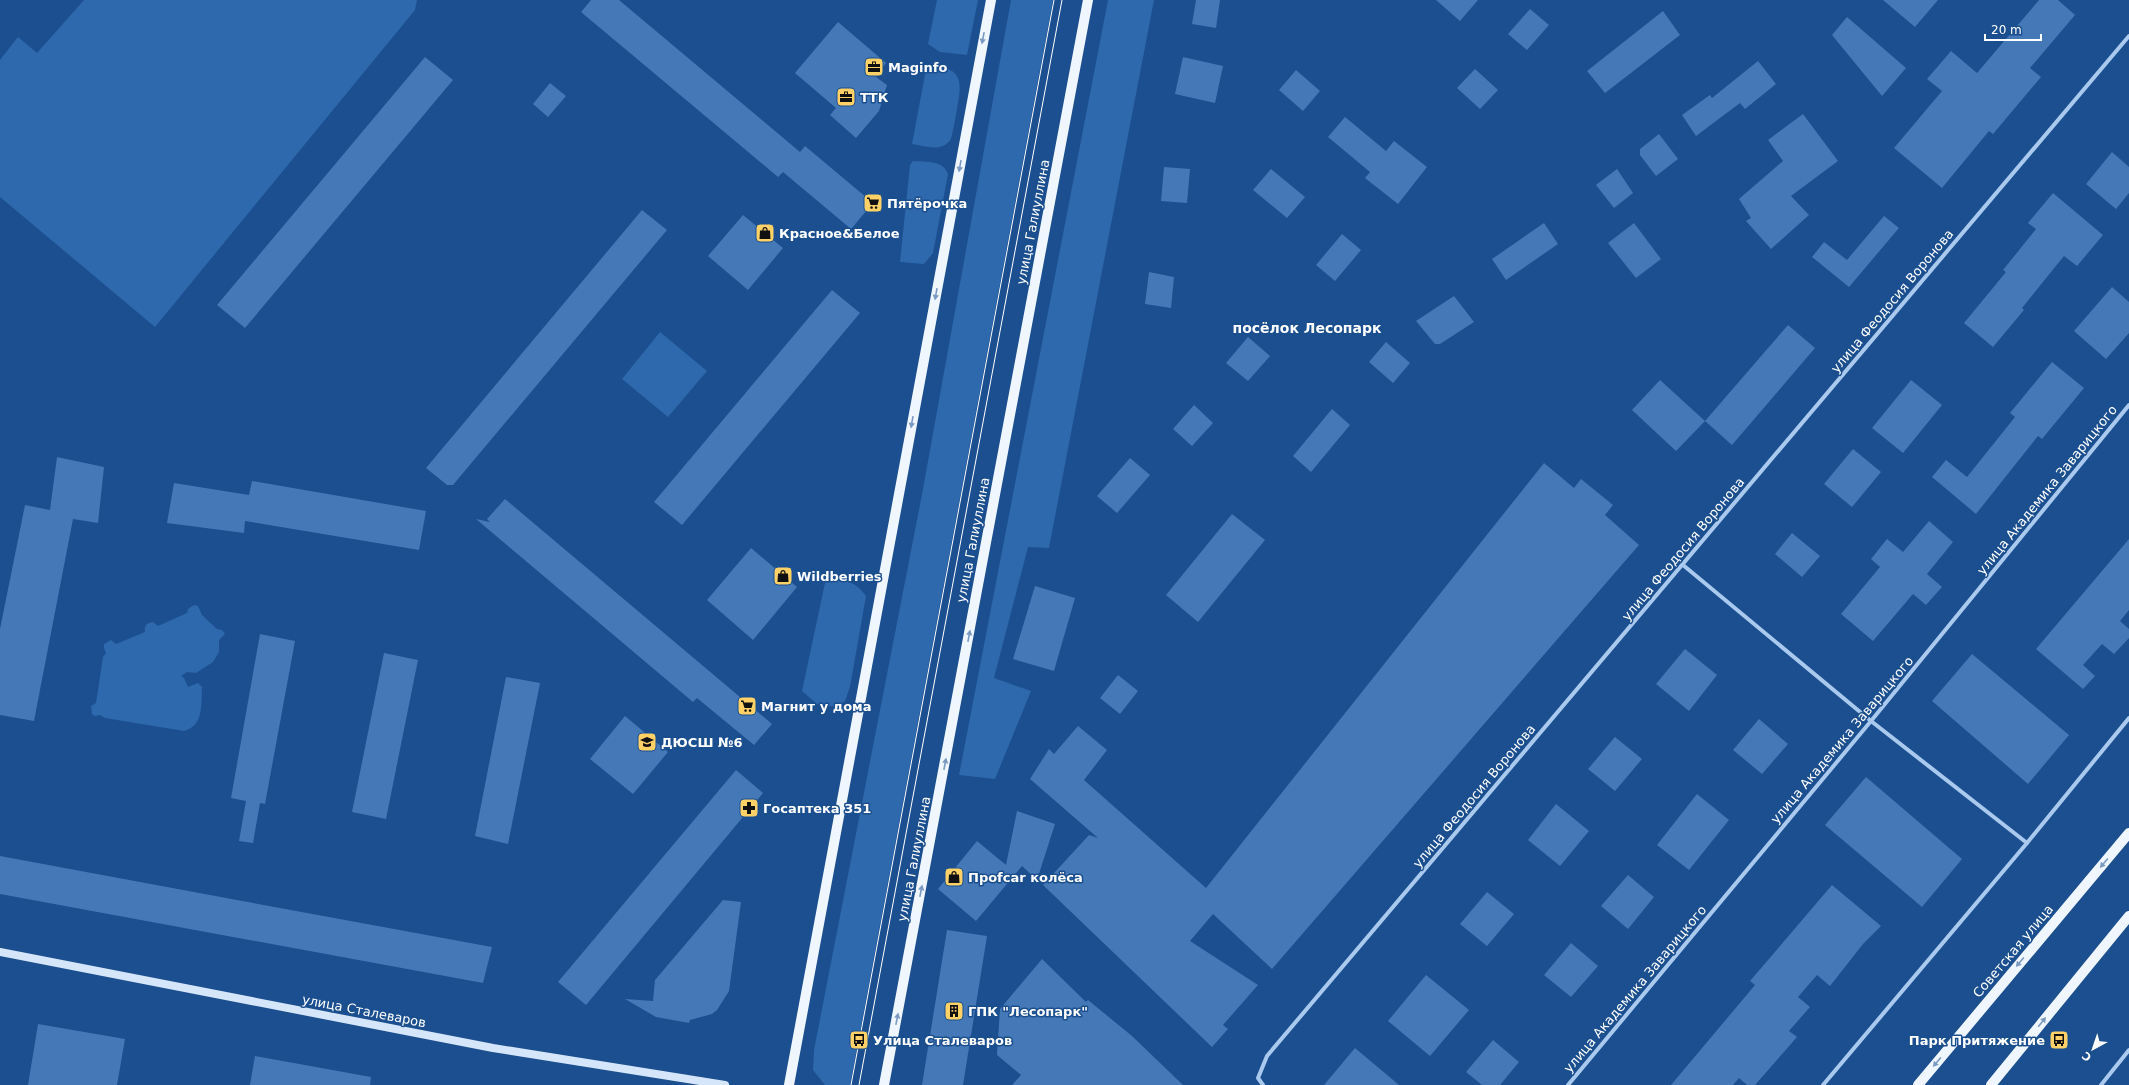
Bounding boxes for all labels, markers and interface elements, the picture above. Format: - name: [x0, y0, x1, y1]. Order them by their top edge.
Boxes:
- scale bar: [1985, 16, 2041, 42]
- text: 20 m: [1991, 23, 2022, 37]
- one-way arrow: [980, 32, 986, 44]
- office icon: Maginfo: [863, 56, 885, 78]
- place label: Maginfo: [888, 60, 947, 75]
- office icon: ТТК: [835, 86, 857, 108]
- place label: ТТК: [860, 90, 889, 105]
- street label: улица Галиуллина: [1013, 158, 1053, 286]
- one-way arrow: [956, 160, 962, 172]
- supermarket icon: Пятёрочка: [862, 192, 884, 214]
- place label: Пятёрочка: [887, 196, 967, 211]
- shop icon: Красное&Белое: [754, 222, 776, 244]
- place label: Красное&Белое: [779, 226, 900, 241]
- street label: улица Феодосия Воронова: [1828, 226, 1956, 376]
- one-way arrow: [933, 288, 939, 300]
- district label: посёлок Лесопарк: [1232, 320, 1382, 336]
- street label: улица Академика Заварицкого: [1974, 402, 2120, 578]
- one-way arrow: [909, 416, 915, 428]
- street label: улица Феодосия Воронова: [1619, 474, 1747, 624]
- street label: улица Галиуллина: [953, 476, 993, 604]
- shop icon: Wildberries: [772, 565, 794, 587]
- place label: Wildberries: [797, 569, 882, 584]
- one-way arrow: [966, 630, 972, 642]
- street label: улица Академика Заварицкого: [1768, 653, 1916, 827]
- supermarket icon: Магнит у дома: [736, 695, 758, 717]
- place label: Магнит у дома: [761, 699, 871, 714]
- street label: улица Феодосия Воронова: [1410, 721, 1538, 871]
- school or university icon: ДЮСШ №6: [636, 731, 658, 753]
- place label: ДЮСШ №6: [661, 735, 743, 750]
- one-way arrow: [942, 758, 948, 770]
- street label: улица Галиуллина: [894, 795, 934, 923]
- pharmacy icon: Госаптека 351: [738, 797, 760, 819]
- place label: Госаптека 351: [763, 801, 871, 816]
- one-way arrow: [2099, 857, 2108, 868]
- shop icon: Проfcar колёса: [943, 866, 965, 888]
- place label: Проfcar колёса: [968, 870, 1083, 885]
- one-way arrow: [918, 885, 924, 897]
- street label: улица Академика Заварицкого: [1561, 902, 1709, 1076]
- street label: Советская улица: [1970, 902, 2056, 1000]
- one-way arrow: [2016, 957, 2025, 968]
- street label: улица Сталеваров: [301, 992, 427, 1030]
- building icon: ГПК "Лесопарк": [943, 1000, 965, 1022]
- place label: ГПК "Лесопарк": [968, 1004, 1088, 1019]
- one-way arrow: [894, 1013, 900, 1025]
- one-way arrow: [2038, 1017, 2047, 1028]
- bus stop icon: Улица Сталеваров: [848, 1029, 870, 1051]
- bus stop icon: Парк Притяжение: [2048, 1029, 2070, 1051]
- north arrow: [2073, 1029, 2113, 1069]
- place label: Улица Сталеваров: [873, 1033, 1012, 1048]
- place label: Парк Притяжение: [1909, 1033, 2045, 1048]
- text: С: [2080, 1049, 2094, 1064]
- one-way arrow: [1932, 1057, 1941, 1067]

